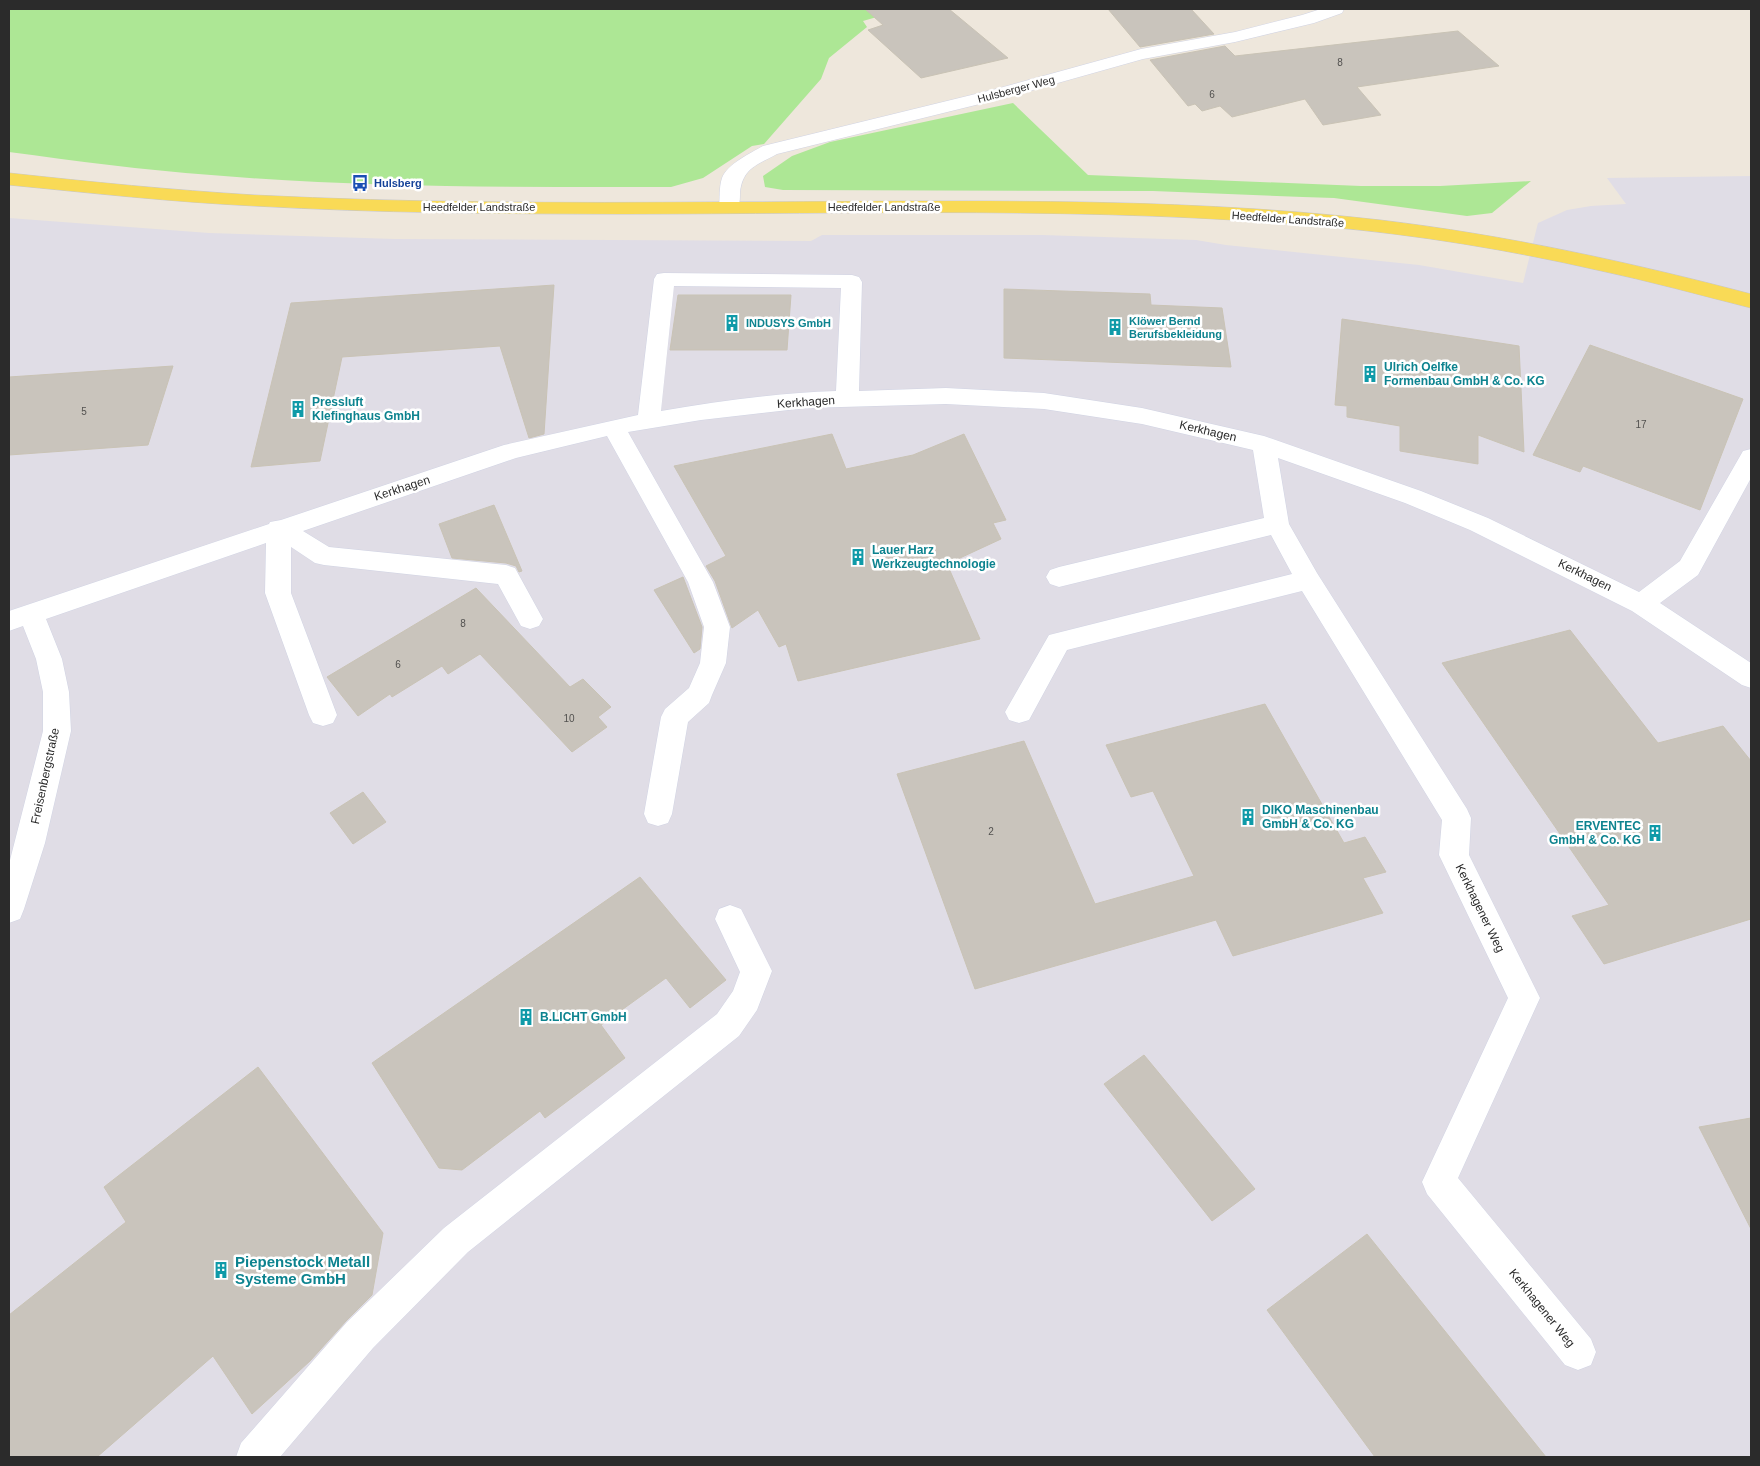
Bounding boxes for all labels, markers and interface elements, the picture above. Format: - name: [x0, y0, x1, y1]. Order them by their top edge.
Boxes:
- house number: 8: [1337, 57, 1343, 68]
- street label: Hulsberger Weg: [976, 73, 1056, 105]
- house number: 6: [1209, 89, 1215, 100]
- bus stop icon: Hulsberg: [350, 173, 370, 193]
- place label: Hulsberg: [374, 177, 422, 189]
- street label: Heedfelder Landstraße: [423, 201, 535, 213]
- street label: Heedfelder Landstraße: [828, 201, 940, 213]
- street label: Heedfelder Landstraße: [1231, 209, 1345, 229]
- building icon: INDUSYS GmbH: [722, 313, 742, 333]
- place label: Klöwer Bernd Berufsbekleidung: [1129, 315, 1222, 340]
- place label: INDUSYS GmbH: [746, 317, 831, 329]
- building icon: Klöwer Bernd Berufsbekleidung: [1105, 317, 1125, 337]
- place label: Ulrich Oelfke Formenbau GmbH & Co. KG: [1384, 360, 1545, 388]
- building icon: Ulrich Oelfke Formenbau GmbH & Co. KG: [1360, 364, 1380, 384]
- street label: Kerkhagen: [777, 393, 835, 411]
- place label: Pressluft Klefinghaus GmbH: [312, 395, 420, 423]
- building icon: Pressluft Klefinghaus GmbH: [288, 399, 308, 419]
- house number: 5: [81, 406, 87, 417]
- street label: Kerkhagen: [1178, 418, 1238, 444]
- house number: 17: [1635, 419, 1647, 430]
- street label: Kerkhagen: [372, 472, 432, 504]
- place label: Lauer Harz Werkzeugtechnologie: [872, 543, 996, 571]
- building icon: Lauer Harz Werkzeugtechnologie: [848, 547, 868, 567]
- street label: Kerkhagen: [1556, 556, 1614, 594]
- house number: 8: [460, 618, 466, 629]
- house number: 6: [395, 659, 401, 670]
- house number: 10: [563, 713, 575, 724]
- street label: Freisenbergstraße: [28, 726, 62, 825]
- place label: DIKO Maschinenbau GmbH & Co. KG: [1262, 803, 1379, 831]
- building icon: DIKO Maschinenbau GmbH & Co. KG: [1238, 807, 1258, 827]
- place label: ERVENTEC GmbH & Co. KG: [1549, 819, 1641, 847]
- building icon: ERVENTEC GmbH & Co. KG: [1645, 823, 1665, 843]
- house number: 2: [988, 826, 994, 837]
- street label: Kerkhagener Weg: [1453, 862, 1507, 954]
- building icon: B.LICHT GmbH: [516, 1007, 536, 1027]
- place label: B.LICHT GmbH: [540, 1010, 627, 1024]
- place label: Piepenstock Metall Systeme GmbH: [235, 1253, 370, 1287]
- building icon: Piepenstock Metall Systeme GmbH: [211, 1260, 231, 1280]
- street label: Kerkhagener Weg: [1506, 1266, 1578, 1350]

